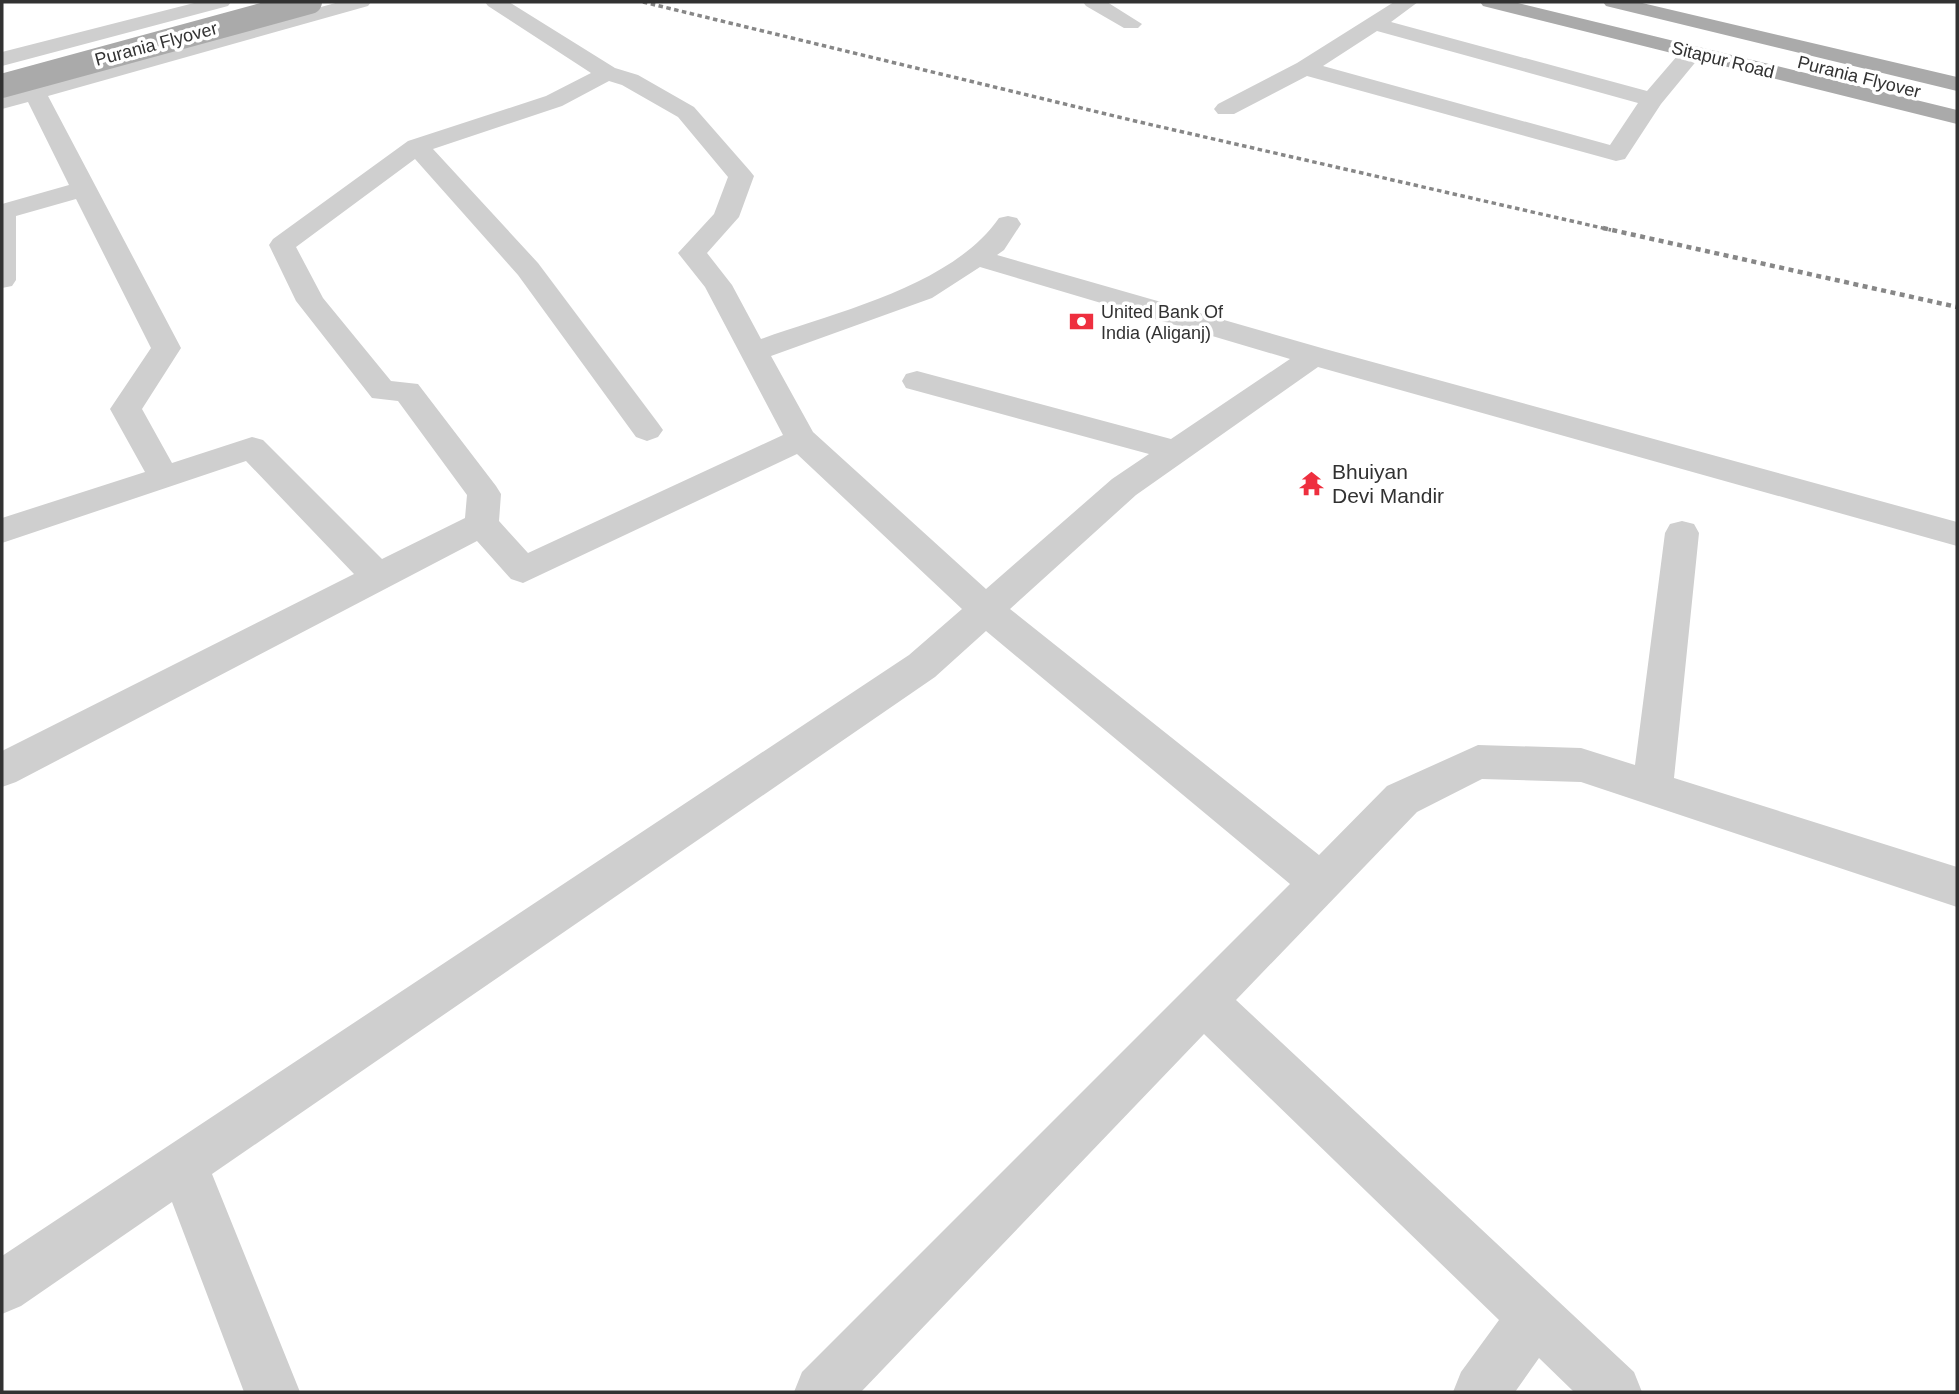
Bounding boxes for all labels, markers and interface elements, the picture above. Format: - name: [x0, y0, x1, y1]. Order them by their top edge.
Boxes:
- street label: Purania Flyover: [93, 18, 219, 70]
- street label: Sitapur Road: [1670, 38, 1776, 82]
- street label: Purania Flyover: [1795, 52, 1923, 102]
- place label: United Bank Of India (Aliganj): [1101, 302, 1224, 343]
- bank icon: United Bank Of India (Aliganj): [1067, 308, 1095, 336]
- place label: Bhuiyan Devi Mandir: [1332, 460, 1444, 507]
- temple icon: Bhuiyan Devi Mandir: [1298, 470, 1326, 498]

